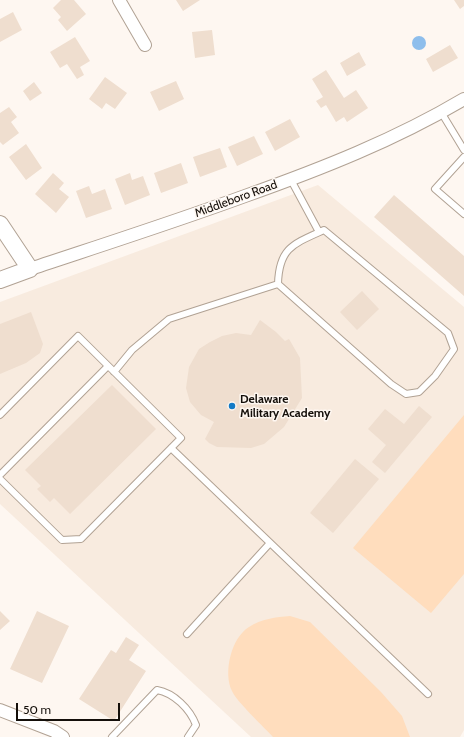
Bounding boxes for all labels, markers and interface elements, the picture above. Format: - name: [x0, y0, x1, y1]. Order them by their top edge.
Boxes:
- street label: Middleboro Road: [193, 177, 279, 221]
- place label: Delaware Military Academy: [240, 392, 331, 420]
- marker: Delaware Military Academy: [227, 401, 237, 411]
- scale bar: [18, 695, 122, 721]
- text: 50 m: [23, 702, 51, 717]

